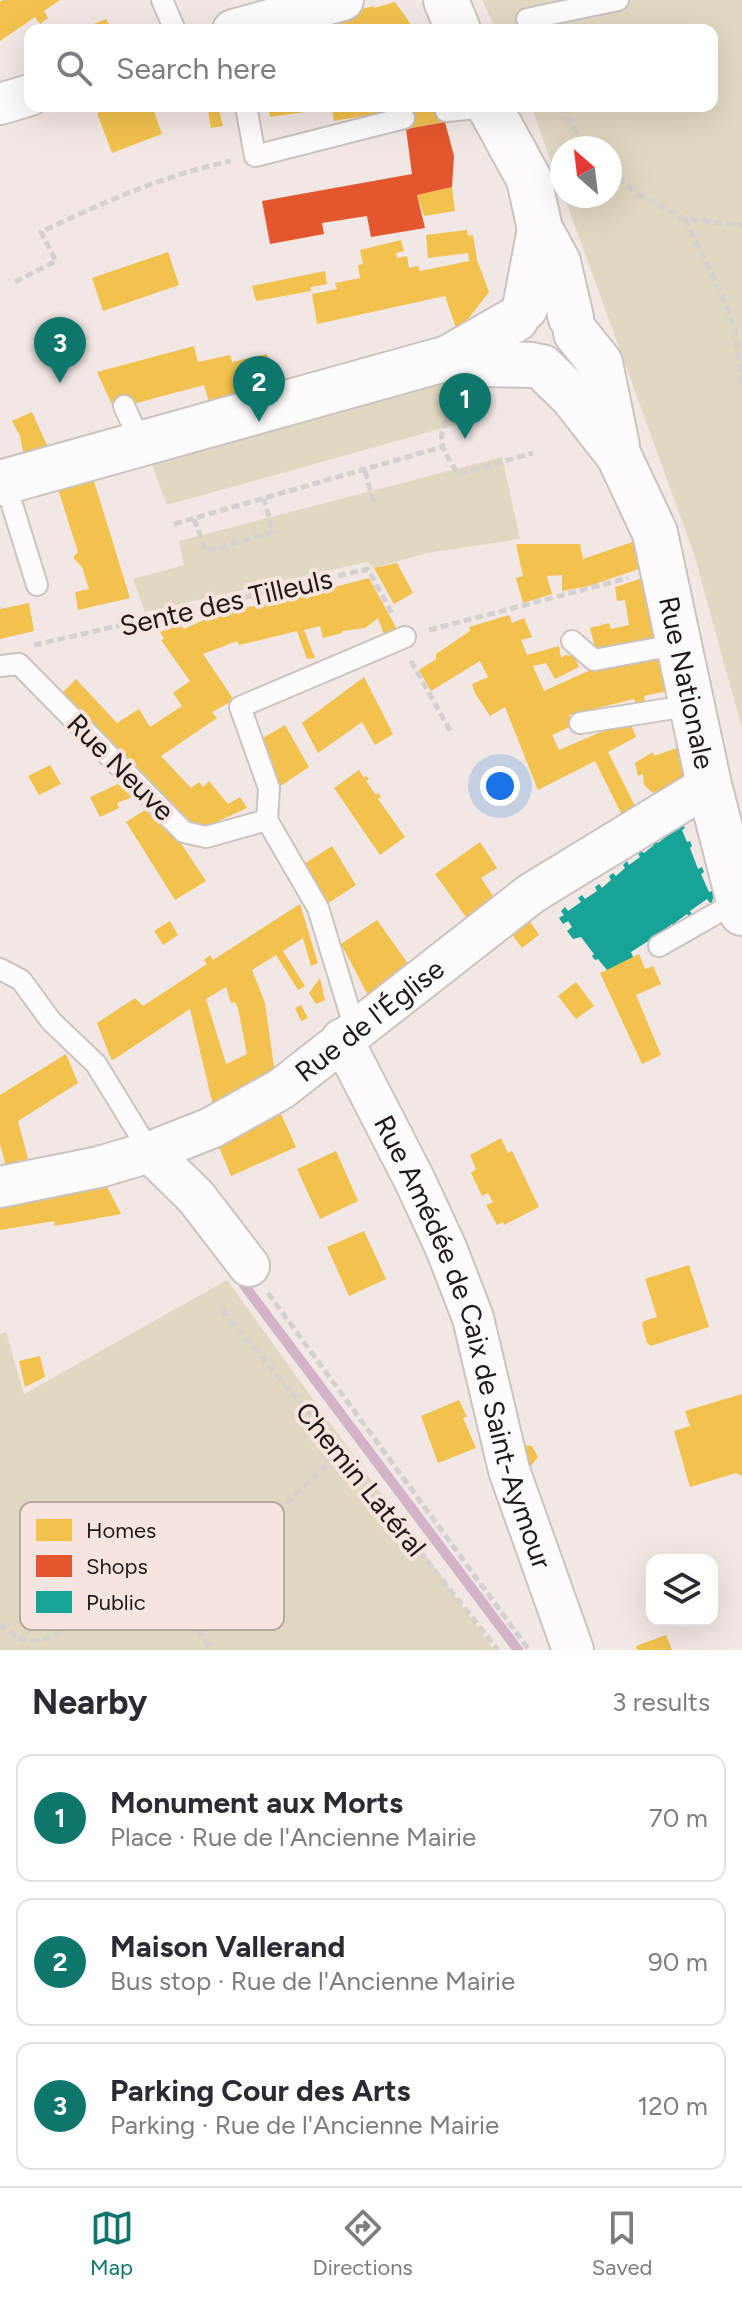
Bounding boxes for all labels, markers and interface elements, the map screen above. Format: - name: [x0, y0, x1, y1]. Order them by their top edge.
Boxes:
- search box: [24, 24, 718, 112]
- icon: search: [52, 46, 96, 90]
- text: Search here: [116, 50, 276, 87]
- north arrow: [550, 136, 622, 208]
- pin: 3: [34, 317, 86, 383]
- pin: 2: [233, 356, 285, 422]
- pin: 1: [439, 373, 491, 439]
- street label: Sente des Tilleuls: [117, 561, 335, 643]
- street label: Rue Nationale: [652, 593, 722, 772]
- street label: Rue Neuve: [60, 706, 182, 828]
- your location: [480, 766, 520, 806]
- street label: Rue de l'Église: [288, 951, 451, 1089]
- street label: Rue Amédée de Caix de Saint-Aymour: [367, 1109, 560, 1574]
- street label: Chemin Latéral: [288, 1395, 434, 1563]
- legend: [20, 1502, 284, 1630]
- text: Homes: [86, 1517, 156, 1544]
- text: Shops: [86, 1553, 148, 1580]
- map controls: [646, 1554, 718, 1626]
- button: layers: [646, 1554, 718, 1626]
- text: Public: [86, 1589, 146, 1616]
- text: Nearby: [32, 1682, 147, 1723]
- text: 3 results: [612, 1686, 710, 1718]
- text: Monument aux Morts: [110, 1784, 403, 1821]
- text: 1: [55, 1802, 65, 1834]
- text: 70 m: [649, 1802, 708, 1834]
- text: Place · Rue de l'Ancienne Mairie: [110, 1821, 476, 1853]
- text: Maison Vallerand: [110, 1928, 345, 1965]
- text: 2: [52, 1946, 68, 1978]
- text: 90 m: [648, 1946, 708, 1978]
- text: Bus stop · Rue de l'Ancienne Mairie: [110, 1965, 515, 1997]
- text: Parking Cour des Arts: [110, 2072, 411, 2109]
- text: 3: [53, 2090, 67, 2122]
- text: 120 m: [638, 2090, 708, 2122]
- text: Parking · Rue de l'Ancienne Mairie: [110, 2109, 499, 2141]
- tab: Map: [90, 2206, 134, 2281]
- tab: Directions: [313, 2206, 413, 2281]
- tab: Saved: [592, 2206, 652, 2281]

